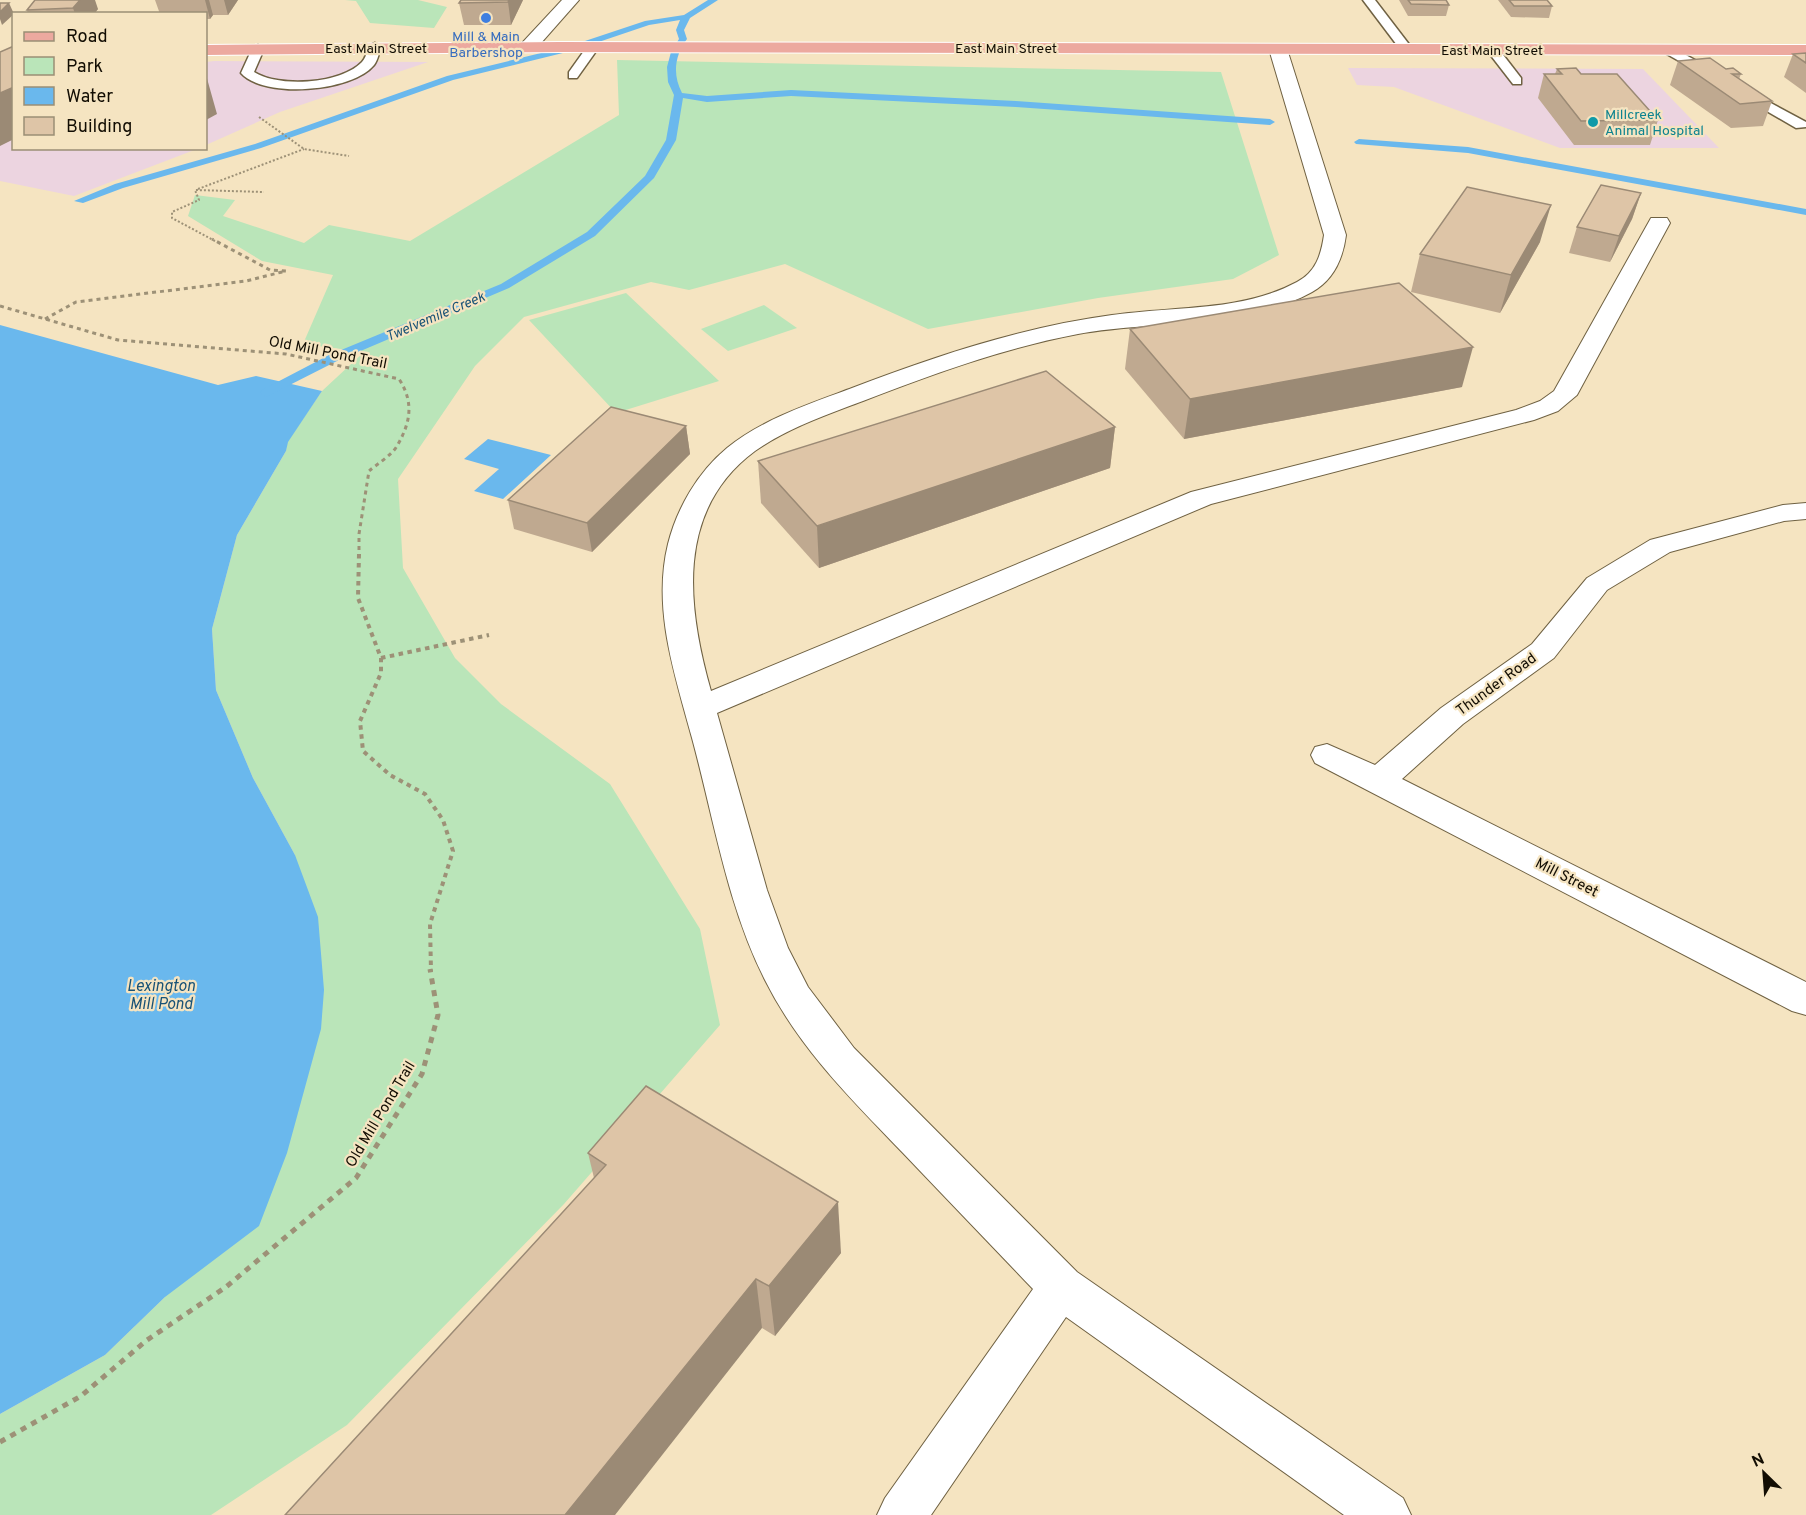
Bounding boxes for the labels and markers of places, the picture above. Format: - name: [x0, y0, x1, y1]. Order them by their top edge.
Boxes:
- marker: Mill & Main Barbershop: [479, 11, 493, 25]
- place label: Mill & Main Barbershop: [449, 29, 523, 62]
- place label: Millcreek Animal Hospital: [1605, 107, 1704, 140]
- marker: Millcreek Animal Hospital: [1586, 115, 1600, 129]

